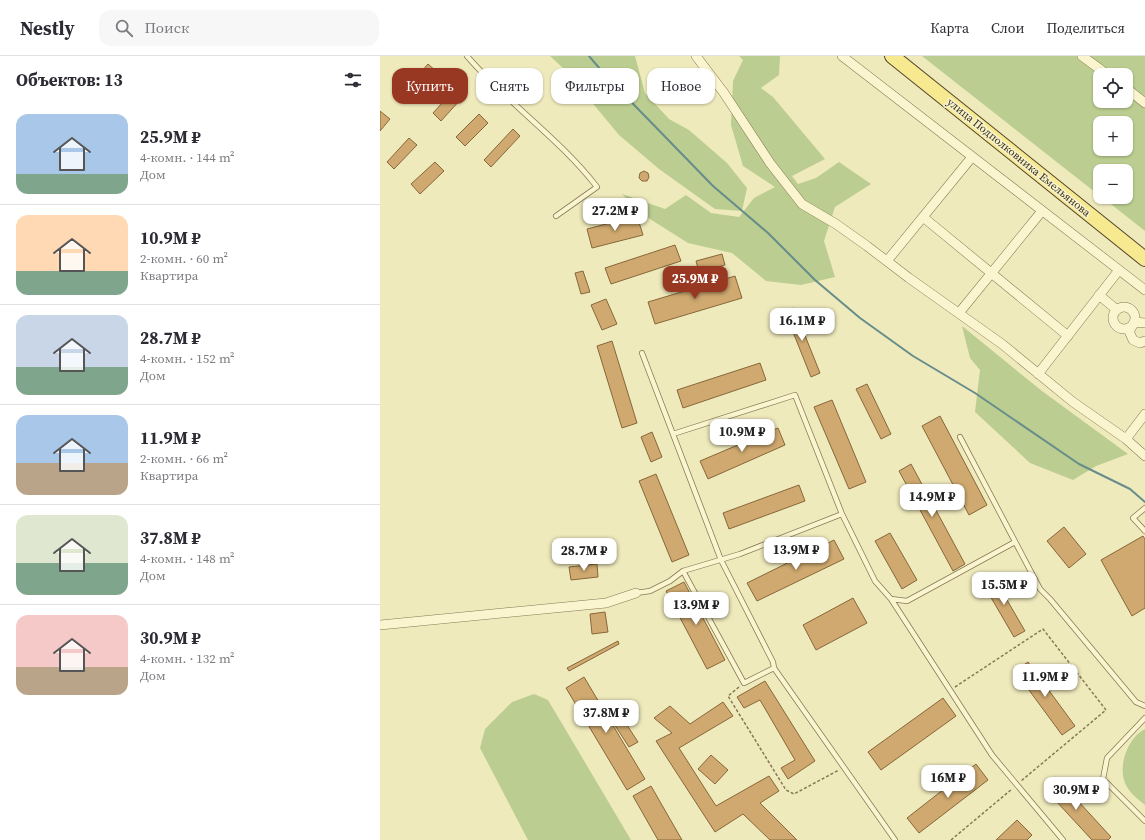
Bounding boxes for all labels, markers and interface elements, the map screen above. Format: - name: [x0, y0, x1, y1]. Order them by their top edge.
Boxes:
- search box: [99, 10, 379, 46]
- text: Nestly: [20, 15, 75, 41]
- icon: search: [113, 17, 135, 39]
- text: Поиск: [145, 17, 189, 38]
- text: Карта: [930, 18, 969, 38]
- text: Слои: [991, 18, 1025, 38]
- text: Поделиться: [1047, 18, 1125, 38]
- text: Объектов: 13: [16, 68, 123, 92]
- chip: Купить: [392, 68, 468, 104]
- chip: Снять: [476, 68, 543, 104]
- chip: Фильтры: [551, 68, 639, 104]
- chip: Новое: [647, 68, 715, 104]
- map controls: [1093, 68, 1133, 204]
- button: locate: [1093, 68, 1133, 108]
- icon: filters: [342, 69, 364, 91]
- street label: улица Подполковника Емельянова: [944, 95, 1094, 220]
- button: +: [1093, 116, 1133, 156]
- text: 25.9M ₽: [140, 125, 201, 149]
- icon: home: [48, 130, 96, 178]
- text: 4-комн. · 144 m²: [140, 149, 235, 166]
- button: −: [1093, 164, 1133, 204]
- text: Дом: [140, 166, 166, 183]
- pin: 27.2M ₽: [578, 198, 652, 232]
- text: 27.2M ₽: [592, 202, 638, 219]
- text: 10.9M ₽: [140, 226, 201, 250]
- icon: home: [48, 231, 96, 279]
- text: 2-комн. · 60 m²: [140, 250, 228, 267]
- pin: 25.9M ₽: [658, 266, 732, 300]
- text: Квартира: [140, 267, 198, 284]
- text: 25.9M ₽: [672, 270, 718, 287]
- pin: 16.1M ₽: [765, 308, 839, 342]
- text: 16.1M ₽: [779, 312, 825, 329]
- text: 28.7M ₽: [140, 326, 201, 350]
- icon: home: [48, 331, 96, 379]
- text: 4-комн. · 152 m²: [140, 350, 235, 367]
- text: Дом: [140, 367, 166, 384]
- pin: 10.9M ₽: [705, 419, 779, 453]
- text: 10.9M ₽: [719, 423, 765, 440]
- text: 11.9M ₽: [140, 426, 201, 450]
- icon: home: [48, 431, 96, 479]
- text: 2-комн. · 66 m²: [140, 450, 228, 467]
- text: Квартира: [140, 467, 198, 484]
- pin: 14.9M ₽: [895, 484, 969, 518]
- text: 14.9M ₽: [909, 488, 955, 505]
- text: 37.8M ₽: [140, 526, 201, 550]
- icon: home: [48, 531, 96, 579]
- pin: 13.9M ₽: [759, 537, 833, 571]
- pin: 28.7M ₽: [547, 538, 621, 572]
- text: 13.9M ₽: [773, 541, 819, 558]
- text: 28.7M ₽: [561, 542, 607, 559]
- text: 4-комн. · 148 m²: [140, 550, 235, 567]
- text: Дом: [140, 567, 166, 584]
- pin: 15.5M ₽: [967, 572, 1041, 606]
- text: 15.5M ₽: [981, 576, 1027, 593]
- pin: 13.9M ₽: [659, 592, 733, 626]
- text: 13.9M ₽: [673, 596, 719, 613]
- text: 30.9M ₽: [140, 626, 201, 650]
- icon: home: [48, 631, 96, 679]
- text: 4-комн. · 132 m²: [140, 650, 235, 667]
- pin: 11.9M ₽: [1008, 664, 1082, 698]
- text: Дом: [140, 667, 166, 684]
- text: 11.9M ₽: [1022, 668, 1068, 685]
- pin: 37.8M ₽: [569, 700, 643, 734]
- text: 37.8M ₽: [583, 704, 629, 721]
- pin: 16M ₽: [920, 765, 976, 799]
- text: 16M ₽: [930, 769, 966, 786]
- pin: 30.9M ₽: [1039, 777, 1113, 811]
- text: 30.9M ₽: [1053, 781, 1099, 798]

